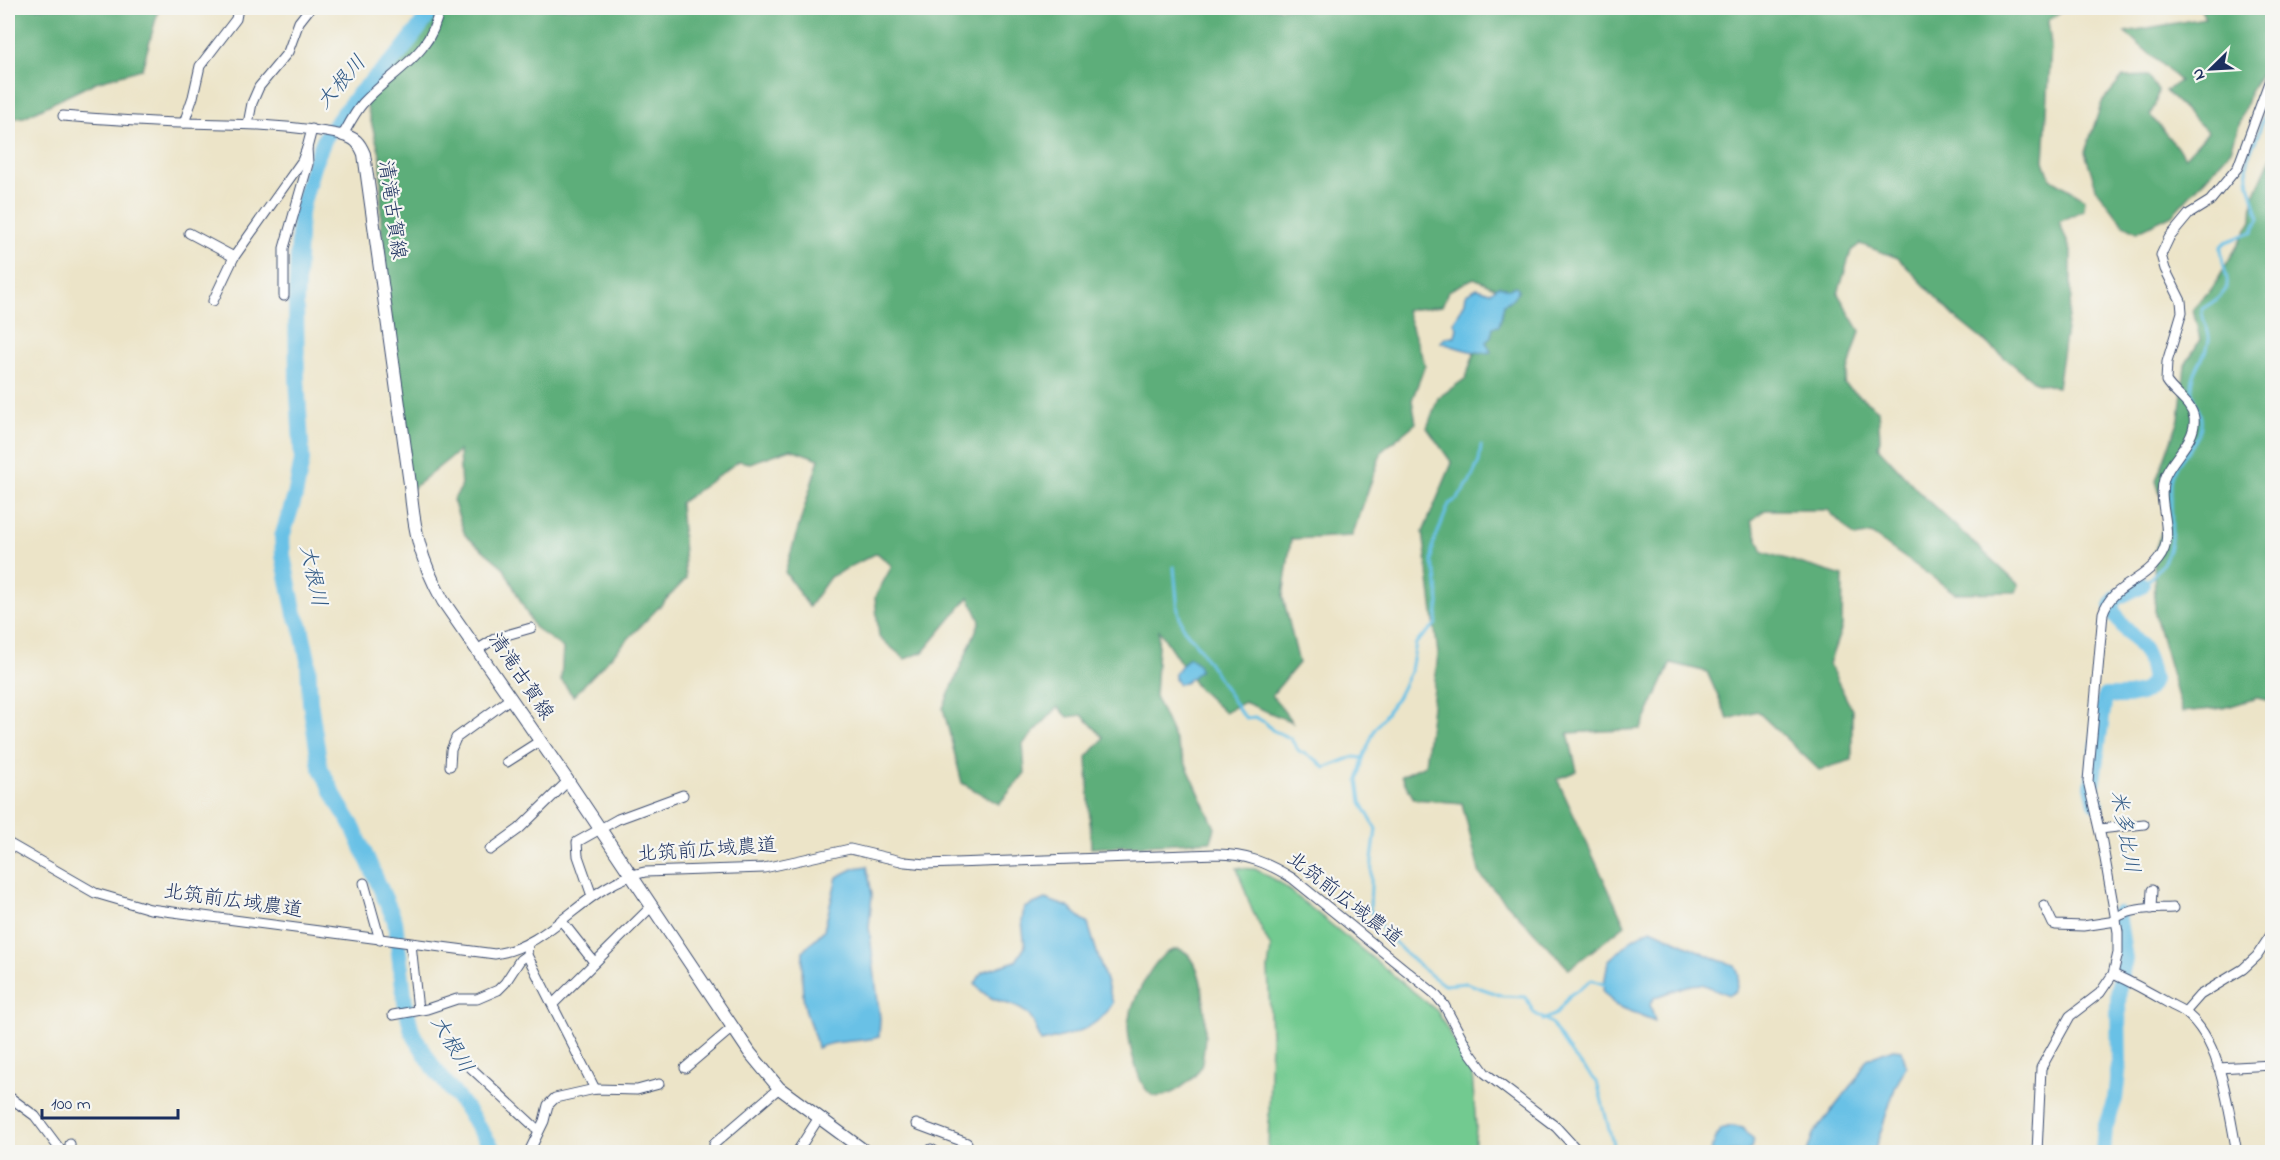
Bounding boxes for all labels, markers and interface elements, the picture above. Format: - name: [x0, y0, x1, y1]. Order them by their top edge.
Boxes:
- north arrow: [2181, 39, 2241, 99]
- water label: 大根川: [310, 49, 374, 117]
- text: N: [2186, 64, 2212, 84]
- street label: 清滝古賀線: [370, 158, 412, 262]
- water label: 大根川: [291, 542, 333, 610]
- street label: 清滝古賀線: [480, 627, 560, 727]
- water label: 米多比川: [2102, 788, 2146, 876]
- street label: 北筑前広域農道: [636, 832, 778, 870]
- street label: 北筑前広域農道: [1280, 845, 1408, 955]
- street label: 北筑前広域農道: [162, 878, 304, 926]
- water label: 大根川: [422, 1010, 480, 1080]
- scale bar: [42, 1082, 178, 1120]
- text: 100 m: [51, 1092, 91, 1118]

